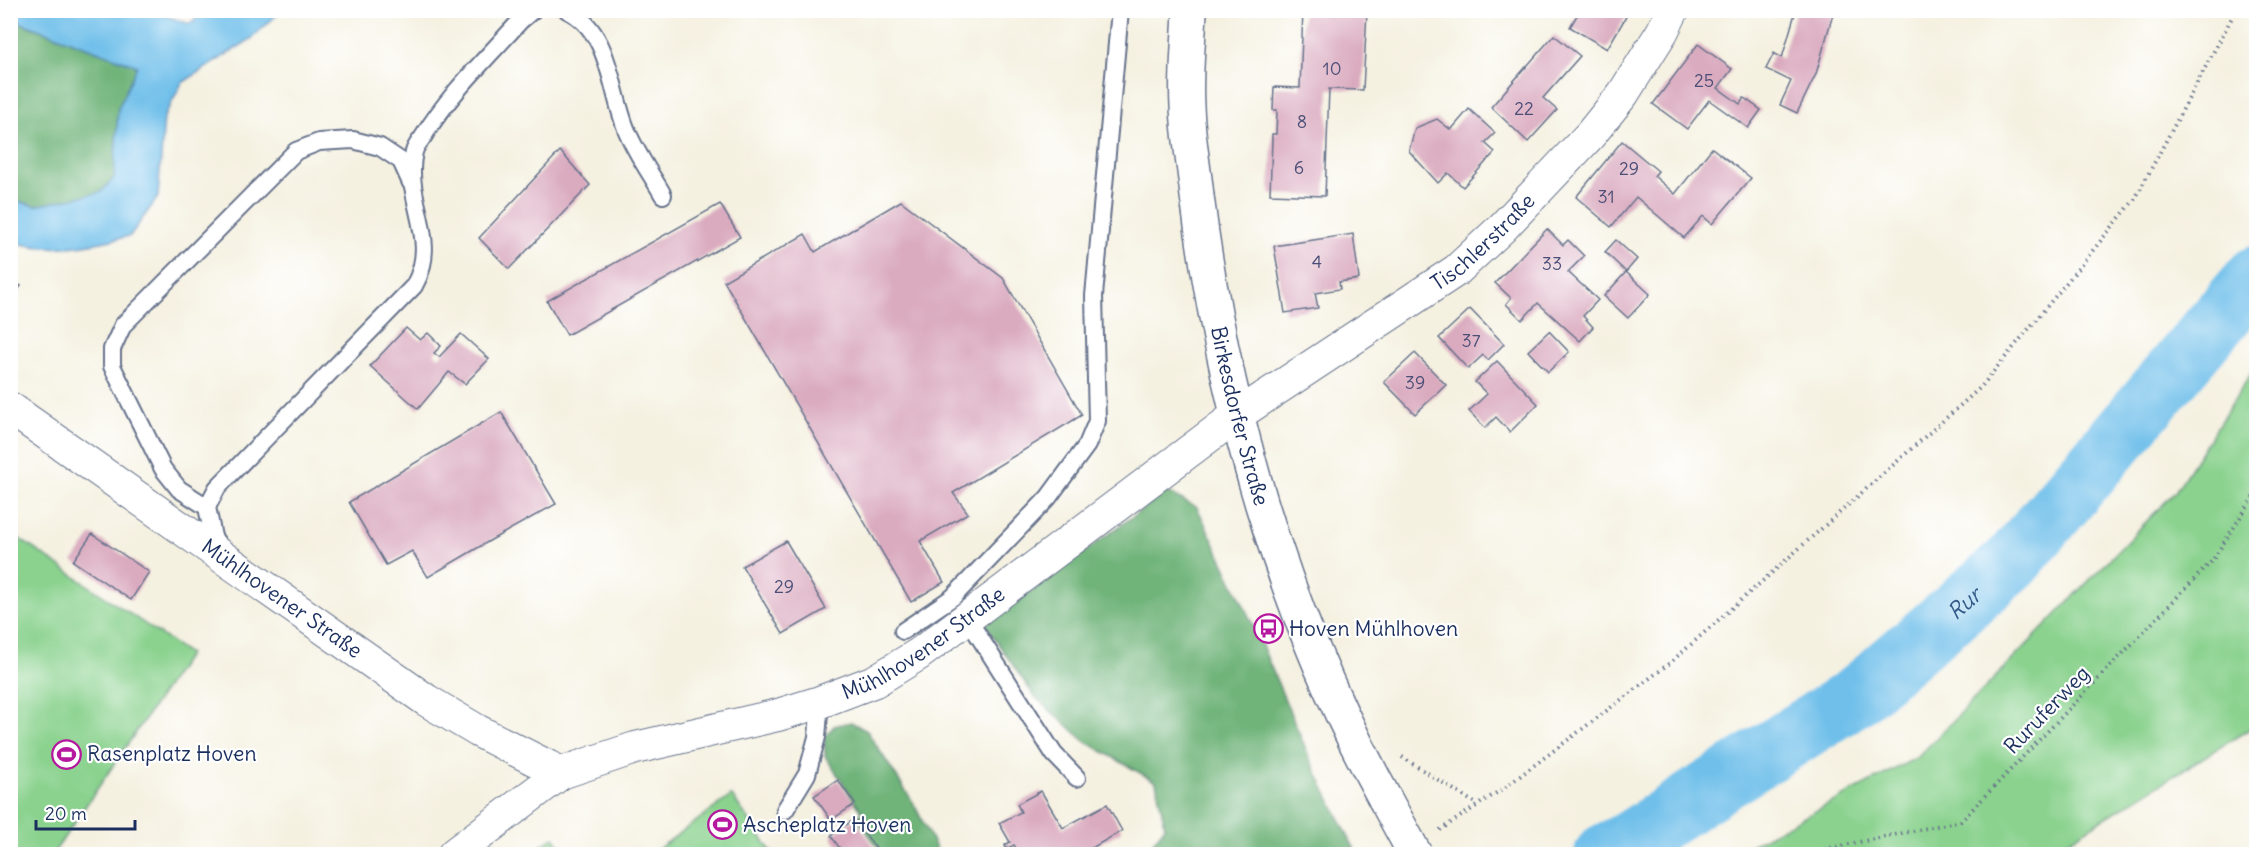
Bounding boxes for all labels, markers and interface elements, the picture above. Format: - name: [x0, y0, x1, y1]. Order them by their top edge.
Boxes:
- house number: 10: [1323, 57, 1342, 80]
- house number: 25: [1694, 69, 1714, 92]
- house number: 22: [1514, 97, 1534, 120]
- house number: 8: [1297, 110, 1307, 133]
- house number: 6: [1294, 156, 1304, 179]
- house number: 29: [1619, 157, 1639, 180]
- house number: 31: [1597, 185, 1615, 208]
- street label: Tischlerstraße: [1425, 188, 1540, 297]
- house number: 4: [1312, 250, 1322, 273]
- house number: 33: [1542, 252, 1562, 275]
- street label: Birkesdorfer Straße: [1205, 324, 1275, 509]
- house number: 37: [1461, 329, 1481, 352]
- house number: 39: [1405, 371, 1425, 394]
- street label: Mühlhovener Straße: [196, 533, 368, 664]
- house number: 29: [774, 575, 794, 598]
- water label: Rur: [1941, 579, 1989, 625]
- street label: Mühlhovener Straße: [838, 580, 1010, 705]
- bus stop icon: Hoven Mühlhoven: [1252, 613, 1284, 645]
- place label: Hoven Mühlhoven: [1289, 615, 1458, 642]
- street label: Ruruferweg: [1998, 660, 2095, 759]
- sports icon: Rasenplatz Hoven: [50, 738, 82, 770]
- place label: Rasenplatz Hoven: [87, 740, 257, 767]
- scale bar: [36, 793, 135, 831]
- text: 20 m: [45, 802, 87, 825]
- sports icon: Ascheplatz Hoven: [706, 809, 738, 841]
- place label: Ascheplatz Hoven: [743, 811, 911, 838]

